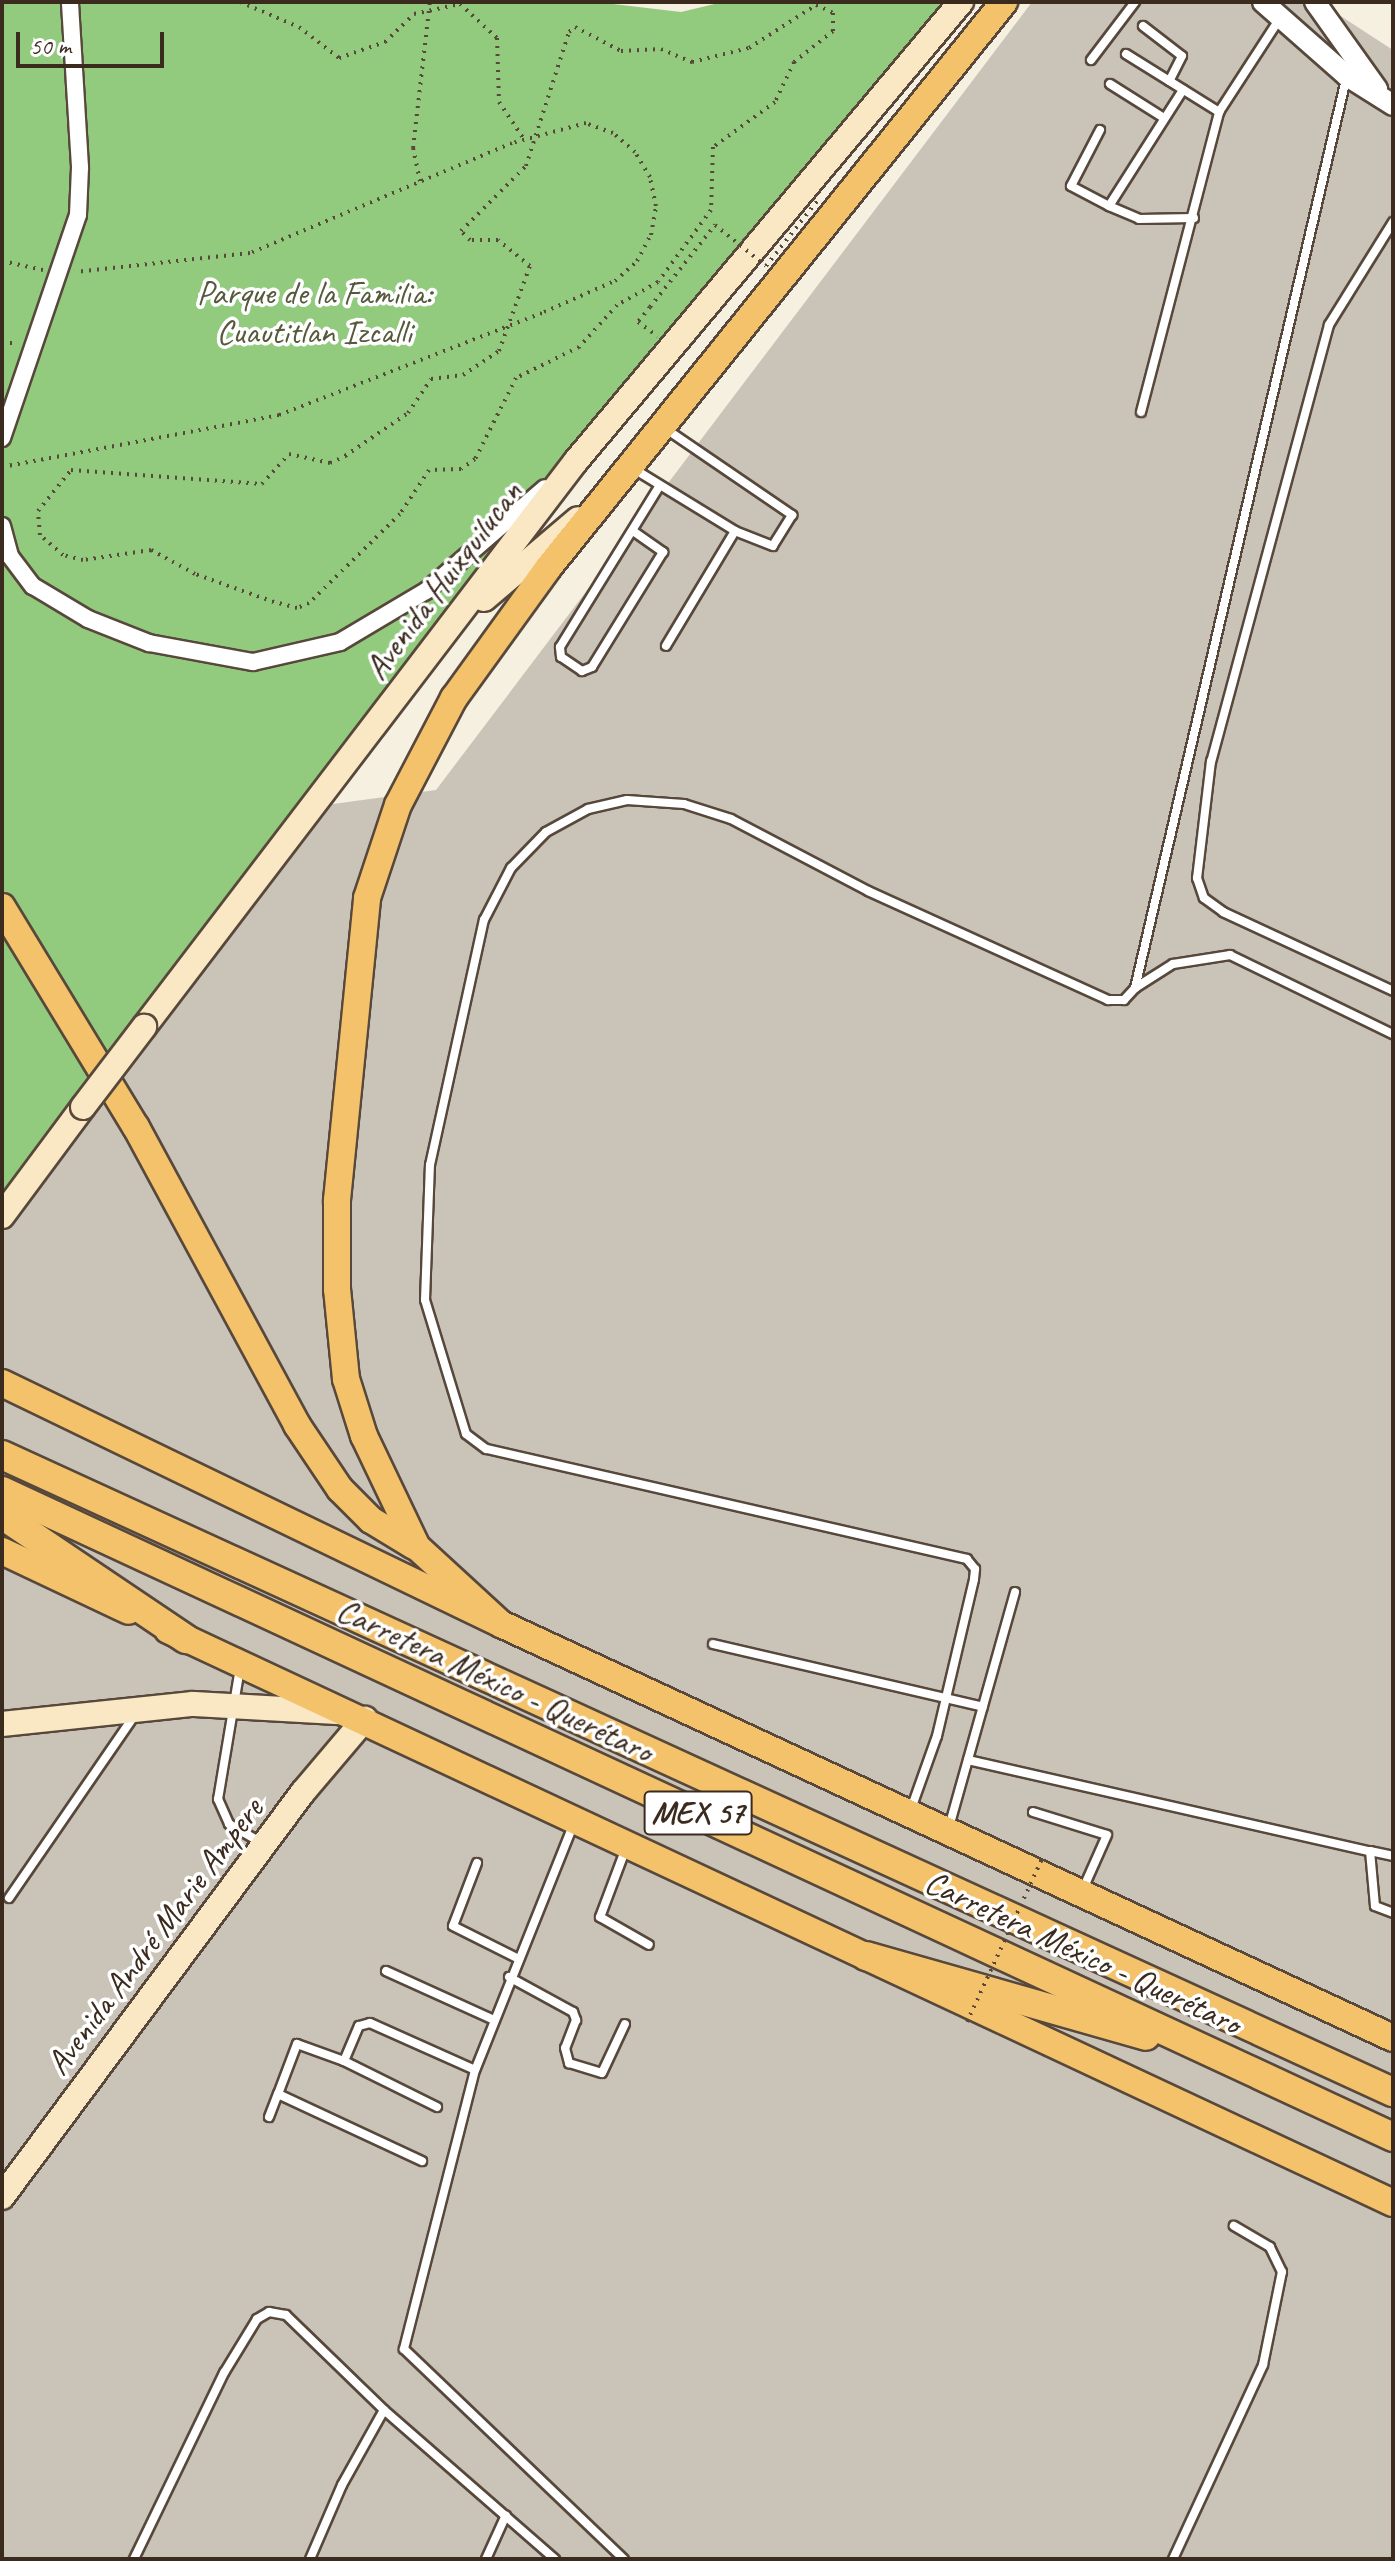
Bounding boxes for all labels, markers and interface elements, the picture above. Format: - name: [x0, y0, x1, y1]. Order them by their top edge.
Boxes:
- scale bar: [20, 16, 168, 66]
- text: 50 m: [30, 31, 71, 61]
- park label: Parque de la Familia: Cuautitlan Izcalli: [196, 272, 432, 352]
- street label: Avenida Huixquilucan: [355, 473, 531, 687]
- street label: Carretera México - Querétaro: [331, 1589, 659, 1771]
- road number: MEX 57: [642, 1785, 754, 1841]
- street label: Avenida André Marie Ampere: [37, 1790, 271, 2082]
- street label: Carretera México - Querétaro: [919, 1861, 1247, 2043]

